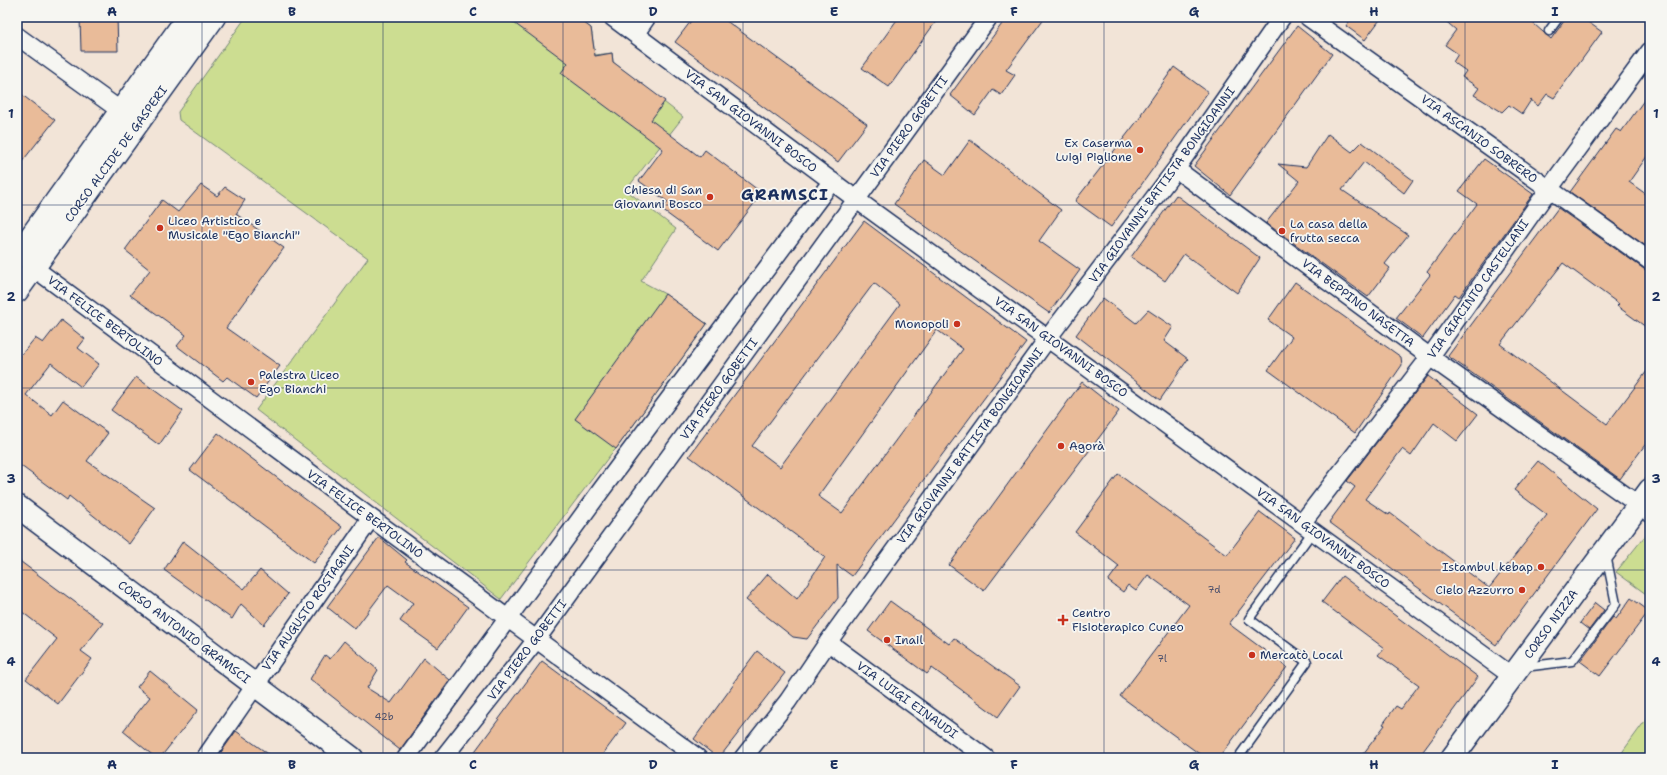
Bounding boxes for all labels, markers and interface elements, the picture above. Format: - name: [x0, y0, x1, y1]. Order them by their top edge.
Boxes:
- text: A: [107, 3, 117, 20]
- text: B: [288, 3, 296, 20]
- text: C: [469, 3, 477, 20]
- text: D: [648, 3, 658, 20]
- text: E: [830, 3, 839, 20]
- text: F: [1010, 3, 1018, 20]
- text: G: [1189, 3, 1200, 20]
- text: H: [1369, 3, 1379, 20]
- text: I: [1551, 3, 1559, 20]
- street label: VIA SAN GIOVANNI BOSCO: [682, 66, 820, 176]
- street label: VIA PIERO GOBETTI: [867, 73, 952, 181]
- street label: CORSO ALCIDE DE GASPERI: [61, 82, 171, 225]
- street label: VIA GIOVANNI BATTISTA BONGIOANNI: [1085, 83, 1239, 286]
- street label: VIA ASCANIO SOBRERO: [1417, 91, 1541, 187]
- text: 1: [8, 105, 14, 122]
- text: 1: [1653, 105, 1659, 122]
- place label: Ex Caserma Luigi Piglione: [1056, 135, 1133, 165]
- marker: Ex Caserma Luigi Piglione: [1135, 145, 1145, 155]
- place label: Chiesa di San Giovanni Bosco: [614, 182, 702, 212]
- district label: GRAMSCI: [741, 184, 829, 205]
- marker: Chiesa di San Giovanni Bosco: [705, 192, 715, 202]
- place label: Liceo Artistico e Musicale "Ego Bianchi": [168, 213, 300, 243]
- place label: La casa della frutta secca: [1290, 216, 1368, 246]
- street label: VIA GIACINTO CASTELLANI: [1424, 216, 1532, 362]
- marker: Liceo Artistico e Musicale "Ego Bianchi": [155, 223, 165, 233]
- marker: La casa della frutta secca: [1277, 226, 1287, 236]
- street label: VIA BEPPINO NASETTA: [1298, 255, 1418, 351]
- street label: VIA FELICE BERTOLINO: [44, 272, 166, 370]
- text: 2: [6, 288, 16, 305]
- text: 2: [1651, 288, 1661, 305]
- street label: VIA SAN GIOVANNI BOSCO: [991, 293, 1131, 401]
- place label: Monopoli: [895, 316, 949, 332]
- marker: Monopoli: [952, 319, 962, 329]
- street label: VIA PIERO GOBETTI: [677, 335, 762, 443]
- street label: VIA GIOVANNI BATTISTA BONGIOANNI: [893, 344, 1047, 547]
- place label: Palestra Liceo Ego Bianchi: [259, 367, 339, 397]
- marker: Palestra Liceo Ego Bianchi: [246, 377, 256, 387]
- place label: Agorà: [1069, 438, 1105, 454]
- marker: Agorà: [1056, 441, 1066, 451]
- street label: VIA FELICE BERTOLINO: [303, 466, 427, 562]
- text: 3: [6, 470, 16, 487]
- text: 3: [1651, 470, 1661, 487]
- street label: VIA SAN GIOVANNI BOSCO: [1253, 484, 1393, 592]
- street label: VIA AUGUSTO ROSTAGNI: [258, 542, 358, 674]
- place label: Istambul kebap: [1442, 559, 1533, 575]
- marker: Istambul kebap: [1536, 562, 1546, 572]
- street label: CORSO ANTONIO GRAMSCI: [115, 577, 254, 687]
- place label: Cielo Azzurro: [1435, 582, 1514, 598]
- house number: 7d: [1207, 583, 1221, 596]
- marker: Cielo Azzurro: [1517, 585, 1527, 595]
- street label: CORSO NIZZA: [1520, 586, 1582, 662]
- street label: VIA PIERO GOBETTI: [484, 596, 570, 704]
- place label: Centro Fisioterapico Cuneo: [1072, 605, 1184, 635]
- marker: Centro Fisioterapico Cuneo: [1057, 614, 1069, 626]
- place label: Inail: [895, 632, 923, 648]
- marker: Inail: [882, 635, 892, 645]
- place label: Mercatò Local: [1260, 647, 1343, 663]
- marker: Mercatò Local: [1247, 650, 1257, 660]
- house number: 7l: [1157, 652, 1167, 665]
- text: 4: [6, 653, 16, 670]
- text: 4: [1651, 653, 1661, 670]
- street label: VIA LUIGI EINAUDI: [853, 658, 961, 742]
- house number: 42b: [374, 710, 394, 723]
- text: A: [107, 756, 117, 773]
- text: B: [288, 756, 296, 773]
- text: C: [469, 756, 477, 773]
- text: D: [648, 756, 658, 773]
- text: E: [830, 756, 839, 773]
- text: F: [1010, 756, 1018, 773]
- text: G: [1189, 756, 1200, 773]
- text: H: [1369, 756, 1379, 773]
- text: I: [1551, 756, 1559, 773]

